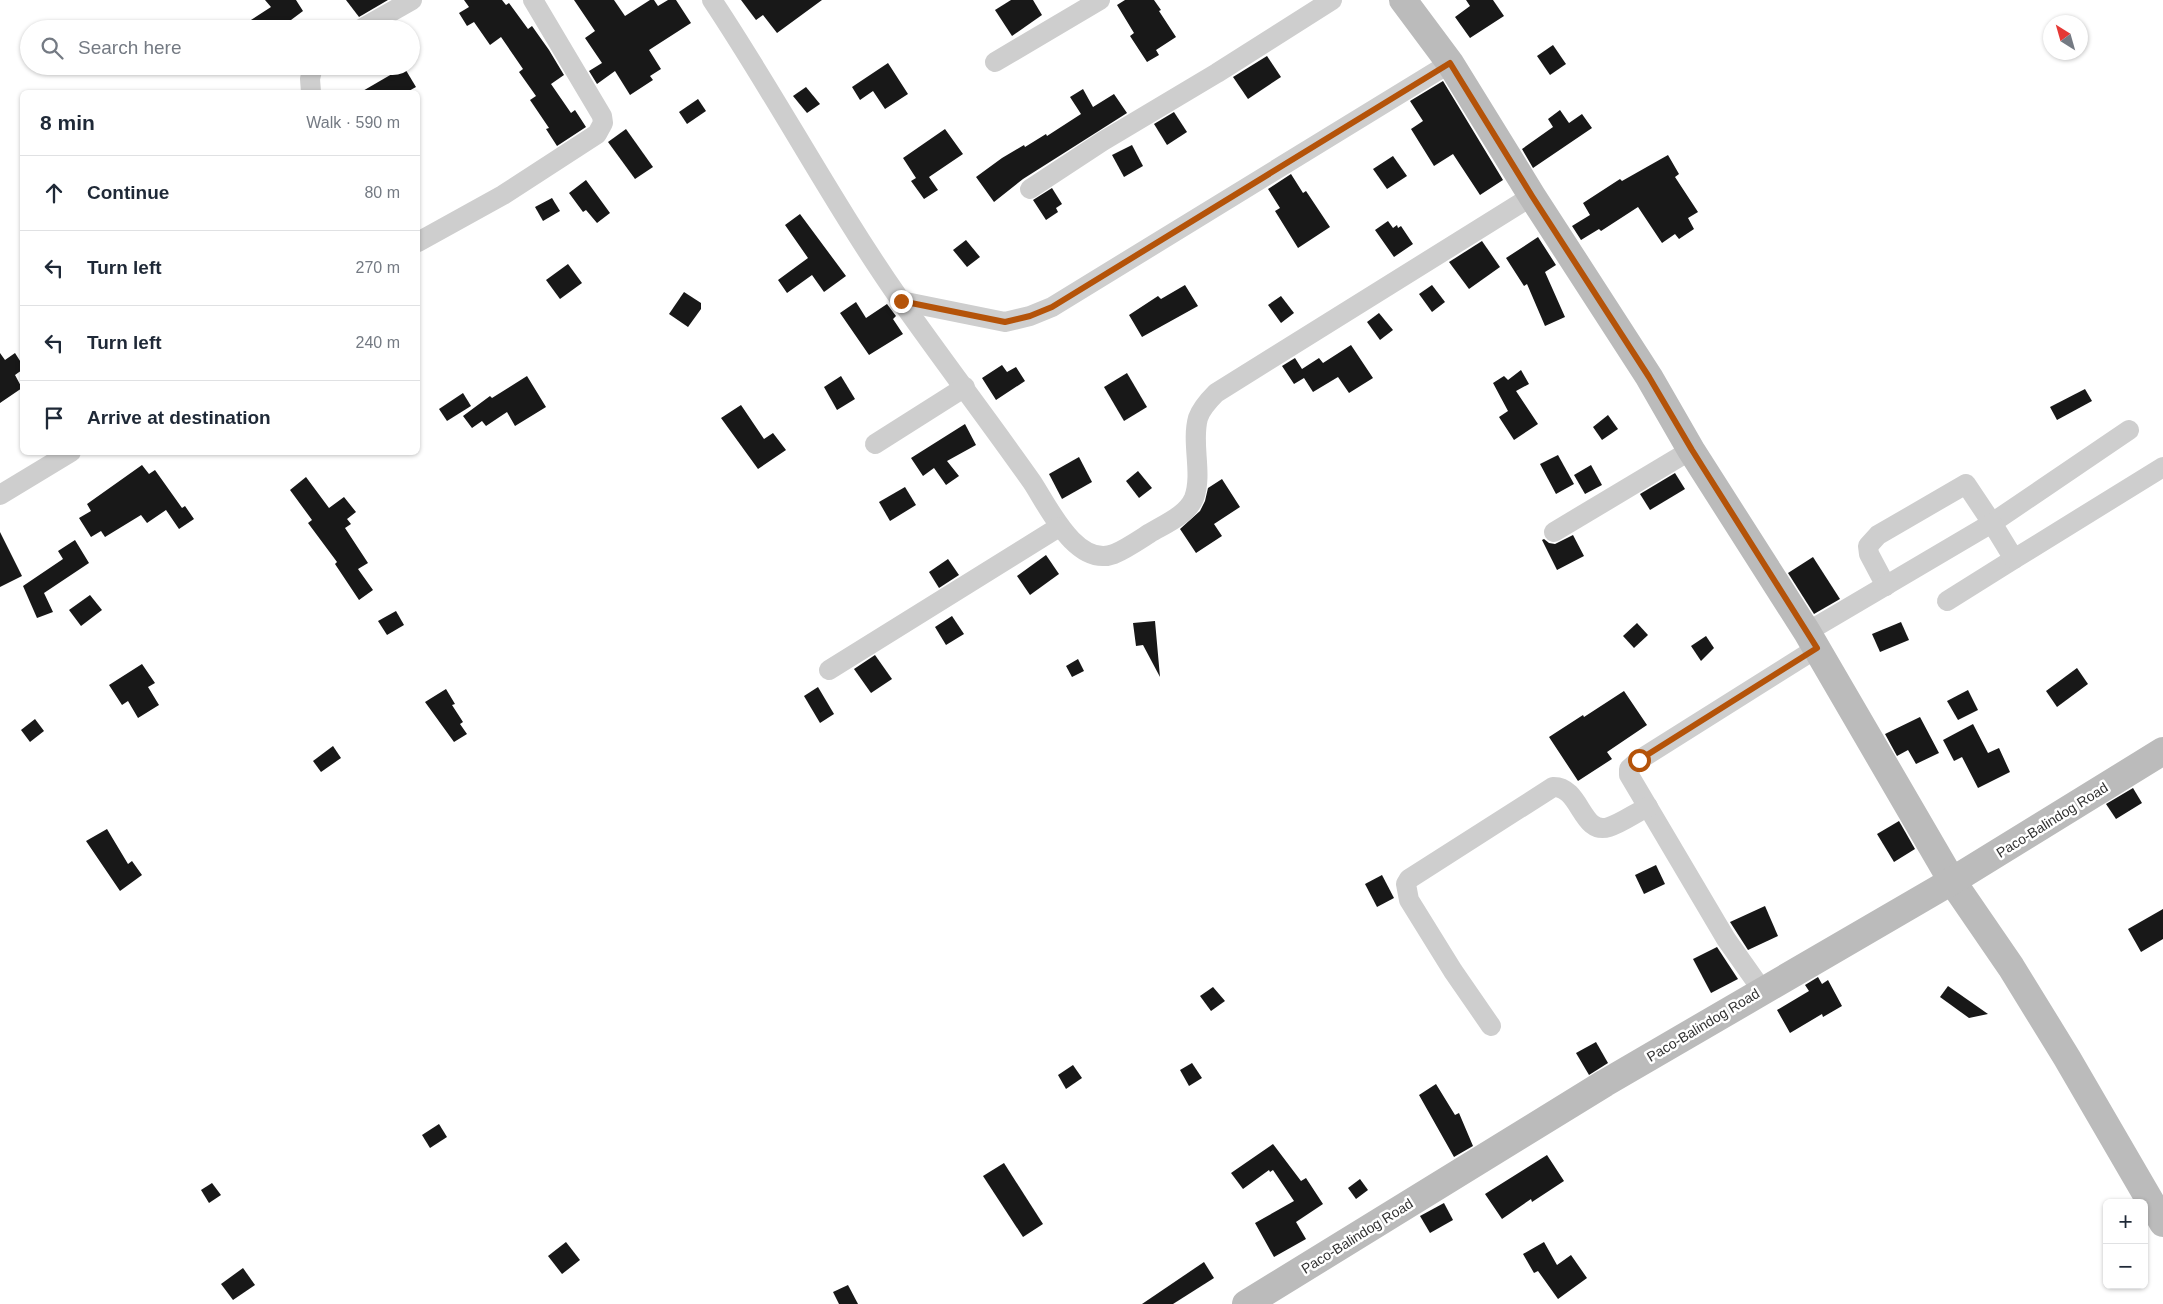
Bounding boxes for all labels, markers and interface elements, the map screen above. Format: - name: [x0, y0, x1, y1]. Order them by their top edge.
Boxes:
- north arrow: [2043, 15, 2088, 60]
- search box: [20, 20, 420, 75]
- icon: search: [38, 34, 66, 62]
- text: Search here: [78, 37, 182, 58]
- text: 8 min: [40, 111, 95, 134]
- text: Walk · 590 m: [306, 114, 400, 131]
- icon: ahead: [40, 179, 68, 207]
- text: Continue: [87, 182, 169, 203]
- text: 80 m: [364, 184, 400, 201]
- icon: left: [40, 254, 68, 282]
- text: Turn left: [87, 257, 162, 278]
- text: 270 m: [356, 259, 400, 276]
- route end: [890, 290, 913, 313]
- icon: left: [40, 329, 68, 357]
- text: Turn left: [87, 332, 162, 353]
- text: 240 m: [356, 334, 400, 351]
- icon: arrive: [40, 404, 68, 432]
- text: Arrive at destination: [87, 407, 271, 428]
- route start: [1628, 749, 1651, 772]
- street label: Paco-Balindog Road: [1993, 779, 2111, 861]
- street label: Paco-Balindog Road: [1644, 985, 1762, 1065]
- street label: Paco-Balindog Road: [1298, 1195, 1416, 1277]
- map controls: [2103, 1199, 2148, 1289]
- button: +: [2103, 1199, 2148, 1244]
- button: −: [2103, 1244, 2148, 1289]

